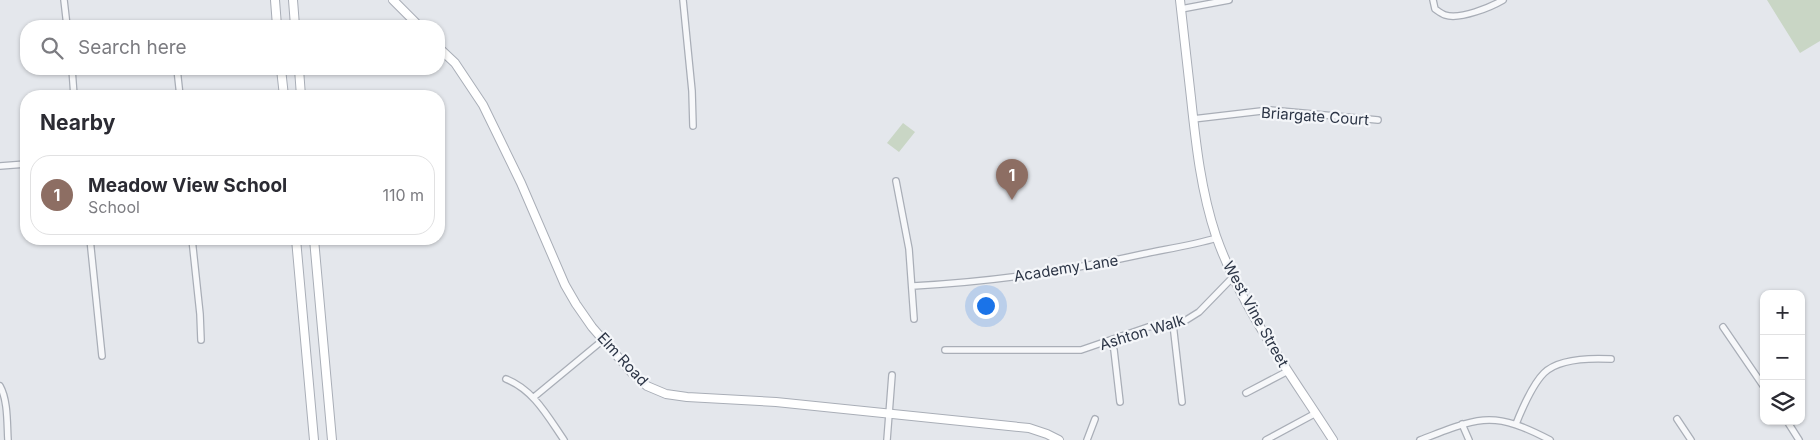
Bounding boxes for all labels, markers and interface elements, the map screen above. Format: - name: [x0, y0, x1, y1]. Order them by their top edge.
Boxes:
- search box: [20, 20, 445, 75]
- icon: search: [38, 34, 66, 62]
- text: Search here: [78, 36, 187, 59]
- street label: Briargate Court: [1260, 103, 1370, 129]
- text: Nearby: [40, 110, 115, 135]
- pin: 1: [996, 159, 1028, 200]
- text: Meadow View School: [88, 174, 287, 197]
- text: 1: [54, 185, 60, 205]
- text: 110 m: [382, 185, 424, 205]
- text: School: [88, 197, 140, 217]
- street label: Academy Lane: [1012, 250, 1120, 286]
- street label: West Vine Street: [1219, 258, 1293, 370]
- map controls: [1760, 290, 1805, 425]
- button: +: [1760, 290, 1805, 335]
- your location: [973, 293, 999, 319]
- street label: Ashton Walk: [1097, 310, 1188, 354]
- street label: Elm Road: [593, 328, 653, 390]
- button: −: [1760, 335, 1805, 380]
- button: layers: [1760, 380, 1805, 425]

